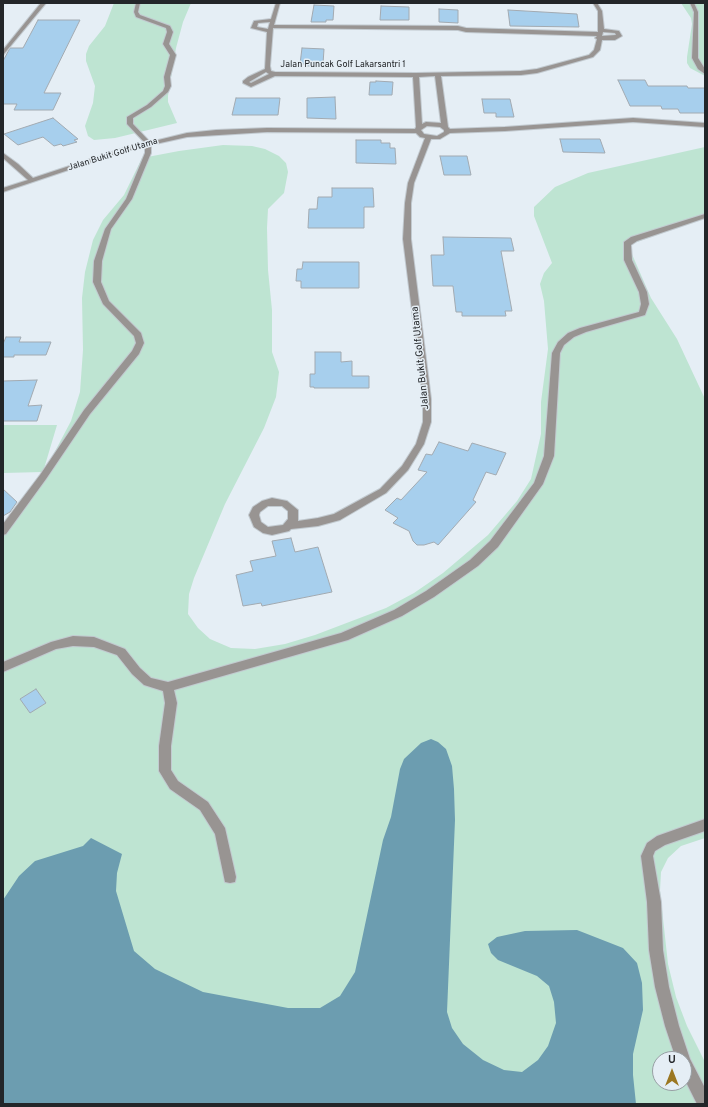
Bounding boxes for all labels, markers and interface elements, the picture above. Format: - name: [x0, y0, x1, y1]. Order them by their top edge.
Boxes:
- street label: Jalan Puncak Golf Lakarsantri 1: [280, 60, 406, 70]
- street label: Jalan Bukit Golf Utama: [67, 136, 159, 174]
- street label: Jalan Bukit Golf Utama: [410, 306, 432, 410]
- north arrow: [652, 1051, 692, 1091]
- text: U: [668, 1053, 676, 1067]

